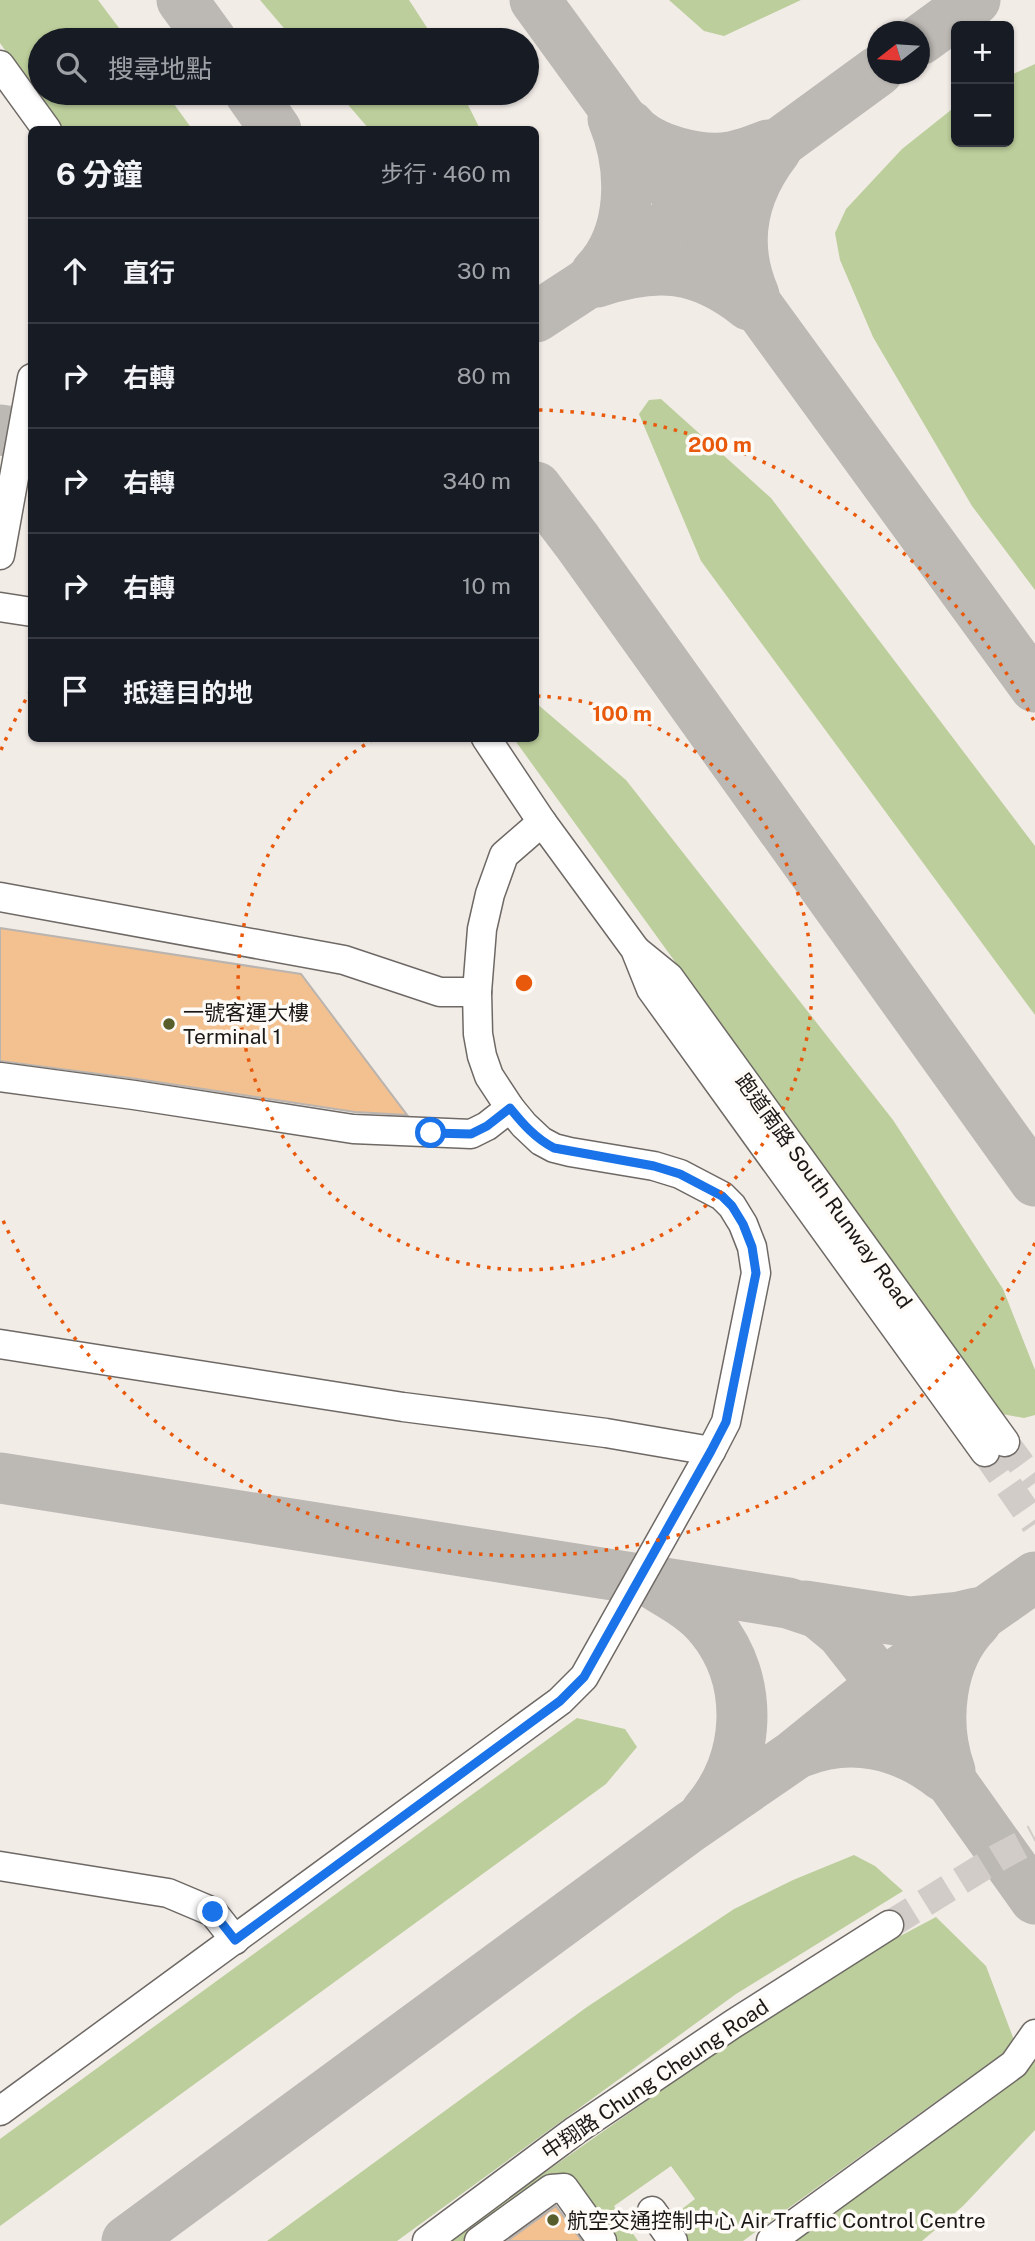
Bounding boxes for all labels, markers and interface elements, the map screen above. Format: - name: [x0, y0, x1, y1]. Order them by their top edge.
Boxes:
- north arrow: [867, 21, 930, 84]
- map controls: [951, 21, 1014, 147]
- button: +: [951, 21, 1014, 84]
- search box: [28, 28, 539, 105]
- icon: search: [52, 48, 90, 86]
- text: 搜尋地點: [108, 53, 212, 84]
- button: −: [951, 84, 1014, 147]
- text: 6 分鐘: [56, 156, 143, 192]
- text: 步行 · 460 m: [381, 160, 511, 187]
- icon: ahead: [56, 252, 94, 290]
- text: 直行: [123, 257, 175, 288]
- text: 30 m: [457, 257, 511, 284]
- icon: right: [56, 357, 94, 395]
- text: 右轉: [123, 362, 175, 393]
- text: 80 m: [457, 362, 511, 389]
- text: 200 m: [688, 432, 752, 457]
- icon: right: [56, 462, 94, 500]
- text: 右轉: [123, 467, 175, 498]
- text: 340 m: [443, 467, 511, 494]
- icon: right: [56, 567, 94, 605]
- text: 右轉: [123, 572, 175, 603]
- text: 10 m: [462, 572, 511, 599]
- icon: arrive: [56, 672, 94, 710]
- text: 抵達目的地: [123, 677, 253, 708]
- text: 100 m: [592, 701, 652, 726]
- centre of rings: [512, 971, 536, 995]
- place label: 一號客運大樓 Terminal 1: [183, 1000, 309, 1049]
- marker: 一號客運大樓 Terminal 1: [161, 1016, 177, 1032]
- street label: 跑道南路 South Runway Road: [730, 1069, 918, 1313]
- route start: [415, 1117, 446, 1148]
- route end: [197, 1896, 228, 1927]
- street label: 中翔路 Chung Cheung Road: [537, 1994, 773, 2164]
- place label: 航空交通控制中心 Air Traffic Control Centre: [567, 2208, 986, 2233]
- marker: 航空交通控制中心 Air Traffic Control Centre: [545, 2212, 561, 2228]

